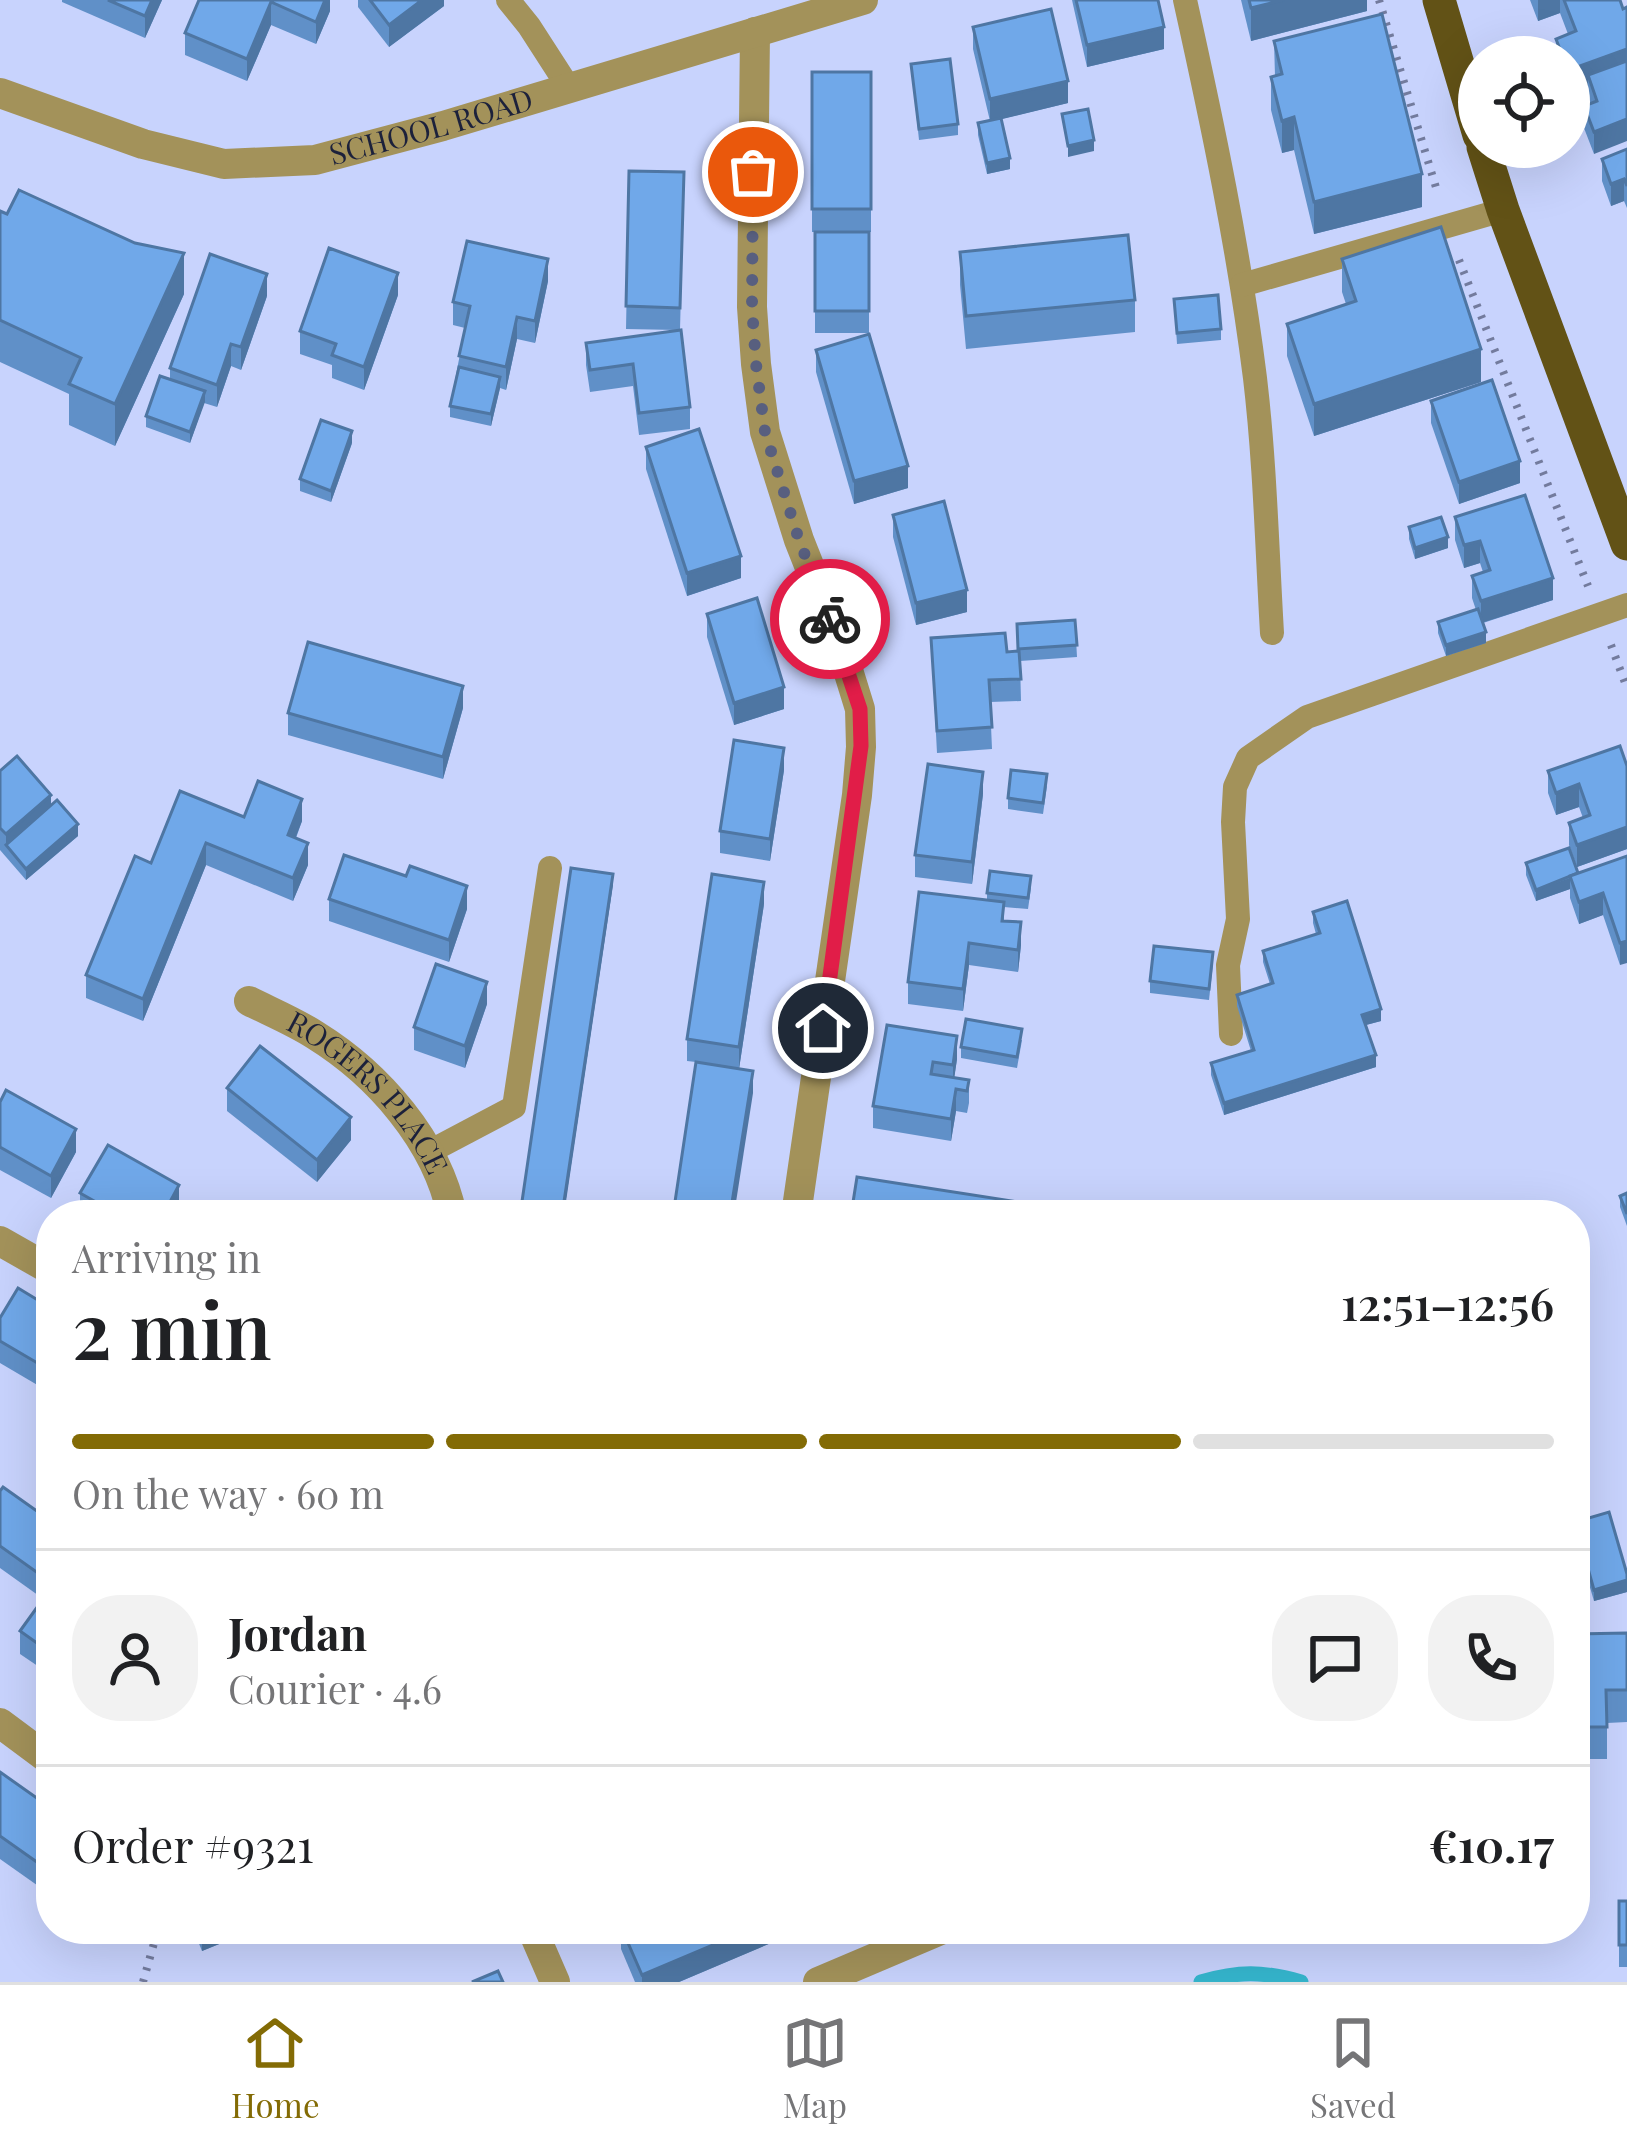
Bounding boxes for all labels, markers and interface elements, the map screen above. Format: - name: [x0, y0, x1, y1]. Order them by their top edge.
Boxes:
- map controls: [1458, 36, 1590, 168]
- button: locate: [1458, 36, 1590, 168]
- street label: SCHOOL ROAD: [325, 78, 537, 173]
- pin: [702, 121, 804, 223]
- icon: bag: [720, 139, 786, 205]
- courier: [770, 559, 890, 679]
- icon: bike: [797, 586, 863, 652]
- pin: [772, 977, 874, 1079]
- icon: home: [790, 995, 856, 1061]
- street label: ROGERS PLACE: [281, 1001, 458, 1180]
- text: Arriving in: [72, 1231, 261, 1283]
- text: 12:51–12:56: [1341, 1272, 1554, 1332]
- text: 2 min: [72, 1276, 271, 1380]
- text: On the way · 60 m: [72, 1467, 384, 1519]
- button: person: [72, 1595, 198, 1721]
- button: chat: [1272, 1595, 1398, 1721]
- button: phone: [1428, 1595, 1554, 1721]
- text: Jordan: [228, 1602, 367, 1662]
- text: Courier · 4.6: [228, 1662, 442, 1714]
- text: Order #9321: [72, 1814, 314, 1874]
- text: €10.17: [1429, 1814, 1554, 1874]
- tab: Home: [231, 2010, 320, 2126]
- tab: Map: [782, 2010, 848, 2126]
- tab: Saved: [1310, 2010, 1396, 2126]

